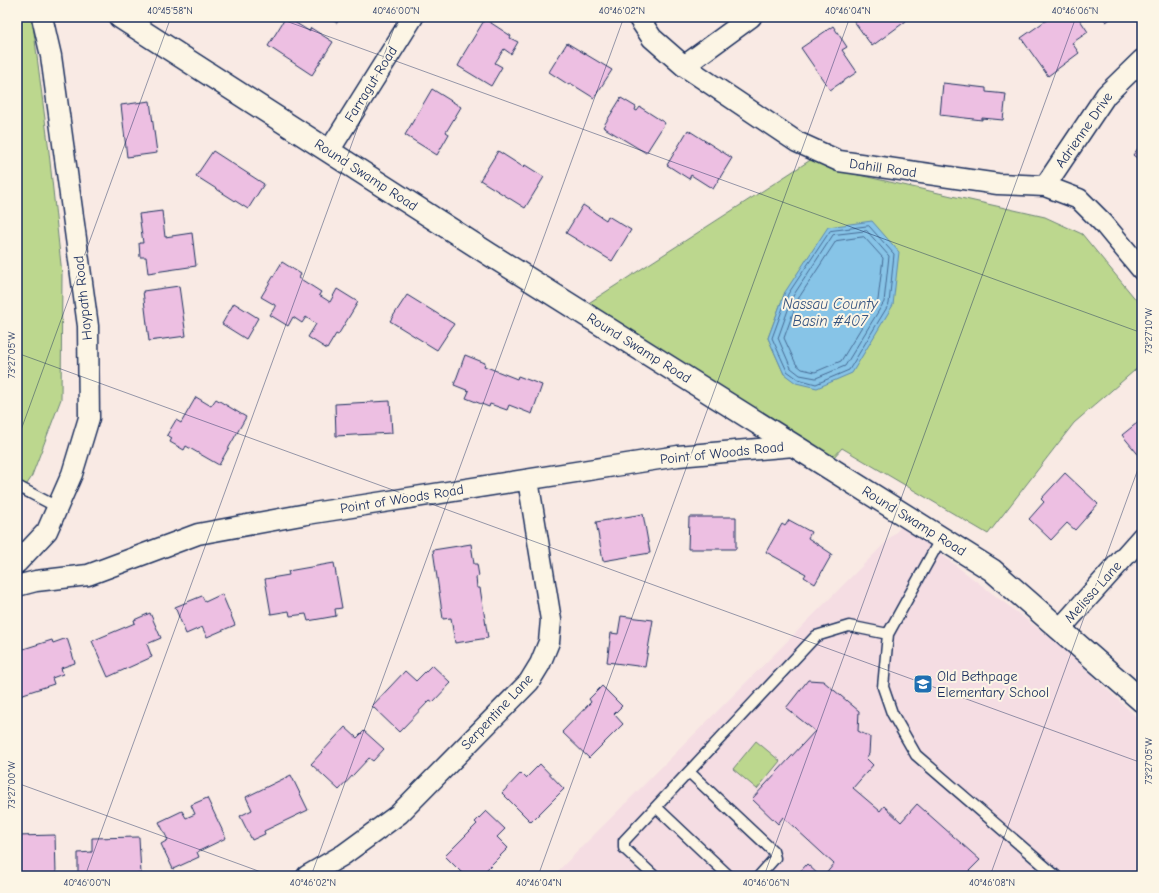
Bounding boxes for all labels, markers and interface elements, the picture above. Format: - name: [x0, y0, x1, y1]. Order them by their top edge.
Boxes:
- text: 40°45'58"N: [147, 5, 193, 17]
- text: 40°46'00"N: [372, 5, 420, 17]
- text: 40°46'02"N: [599, 5, 645, 17]
- text: 40°46'04"N: [825, 5, 871, 17]
- text: 40°46'06"N: [1052, 5, 1098, 17]
- street label: Farragut Road: [341, 43, 401, 125]
- street label: Adrienne Drive: [1052, 89, 1116, 171]
- street label: Round Swamp Road: [311, 135, 421, 215]
- street label: Dahill Road: [848, 155, 918, 181]
- street label: Haypath Road: [70, 255, 96, 341]
- water label: Nassau County Basin #407: [782, 295, 879, 330]
- text: 73°27'10"W: [1143, 308, 1155, 354]
- street label: Round Swamp Road: [584, 309, 694, 387]
- text: 73°27'05"W: [6, 331, 18, 379]
- street label: Point of Woods Road: [659, 438, 785, 468]
- street label: Point of Woods Road: [339, 481, 465, 517]
- street label: Round Swamp Road: [859, 482, 969, 560]
- street label: Melissa Lane: [1061, 558, 1125, 626]
- place label: Old Bethpage Elementary School: [937, 668, 1049, 701]
- street label: Serpentine Lane: [457, 670, 537, 754]
- school or university icon: Old Bethpage Elementary School: [912, 673, 934, 695]
- text: 73°27'05"W: [1143, 737, 1155, 785]
- text: 73°27'00"W: [6, 761, 18, 809]
- text: 40°46'00"N: [63, 877, 111, 889]
- text: 40°46'02"N: [290, 877, 336, 889]
- text: 40°46'04"N: [516, 877, 562, 889]
- text: 40°46'06"N: [743, 877, 789, 889]
- text: 40°46'08"N: [969, 877, 1015, 889]

